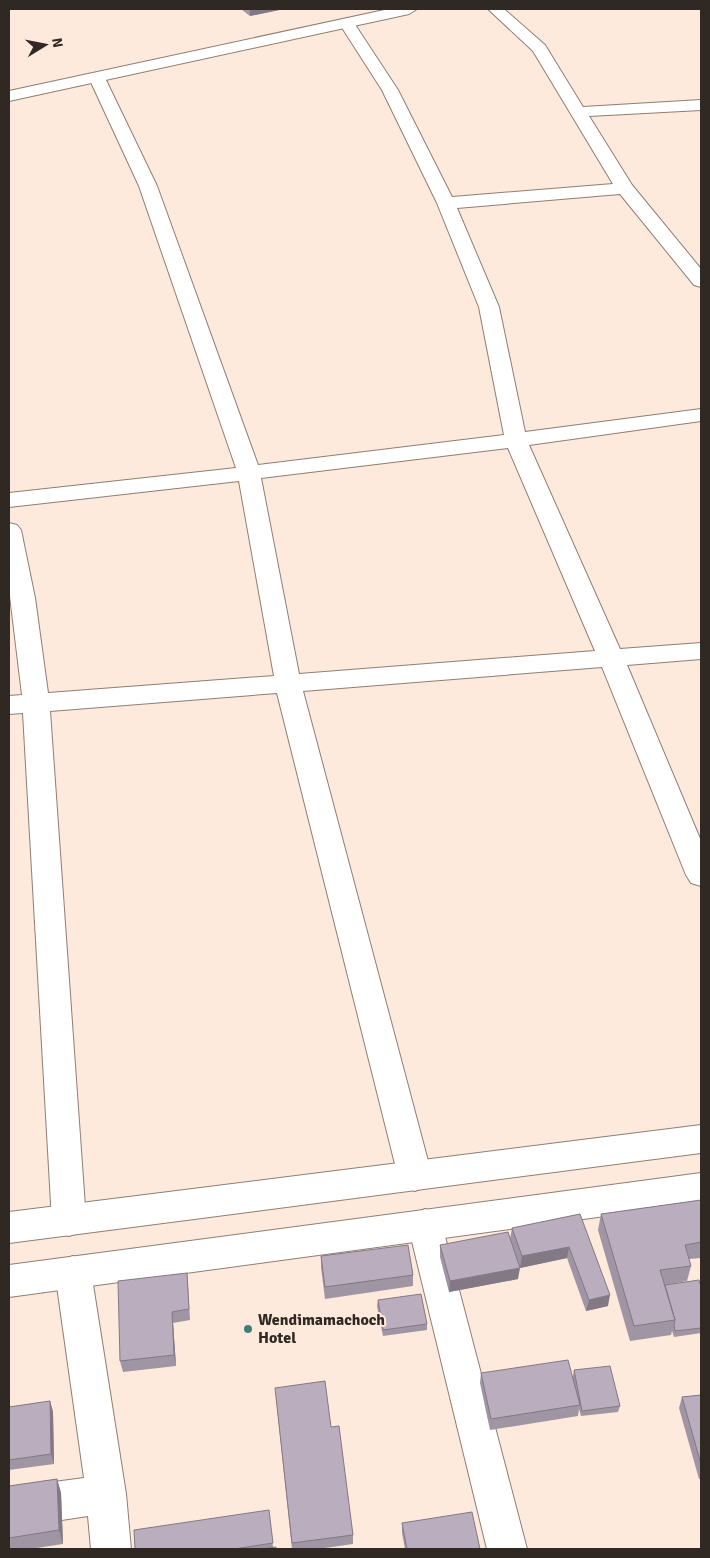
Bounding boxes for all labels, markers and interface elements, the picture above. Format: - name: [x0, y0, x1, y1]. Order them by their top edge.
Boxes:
- north arrow: [20, 20, 70, 70]
- text: N: [48, 37, 67, 49]
- place label: Wendimamachoch Hotel: [258, 1310, 385, 1348]
- marker: Wendimamachoch Hotel: [242, 1323, 254, 1335]

